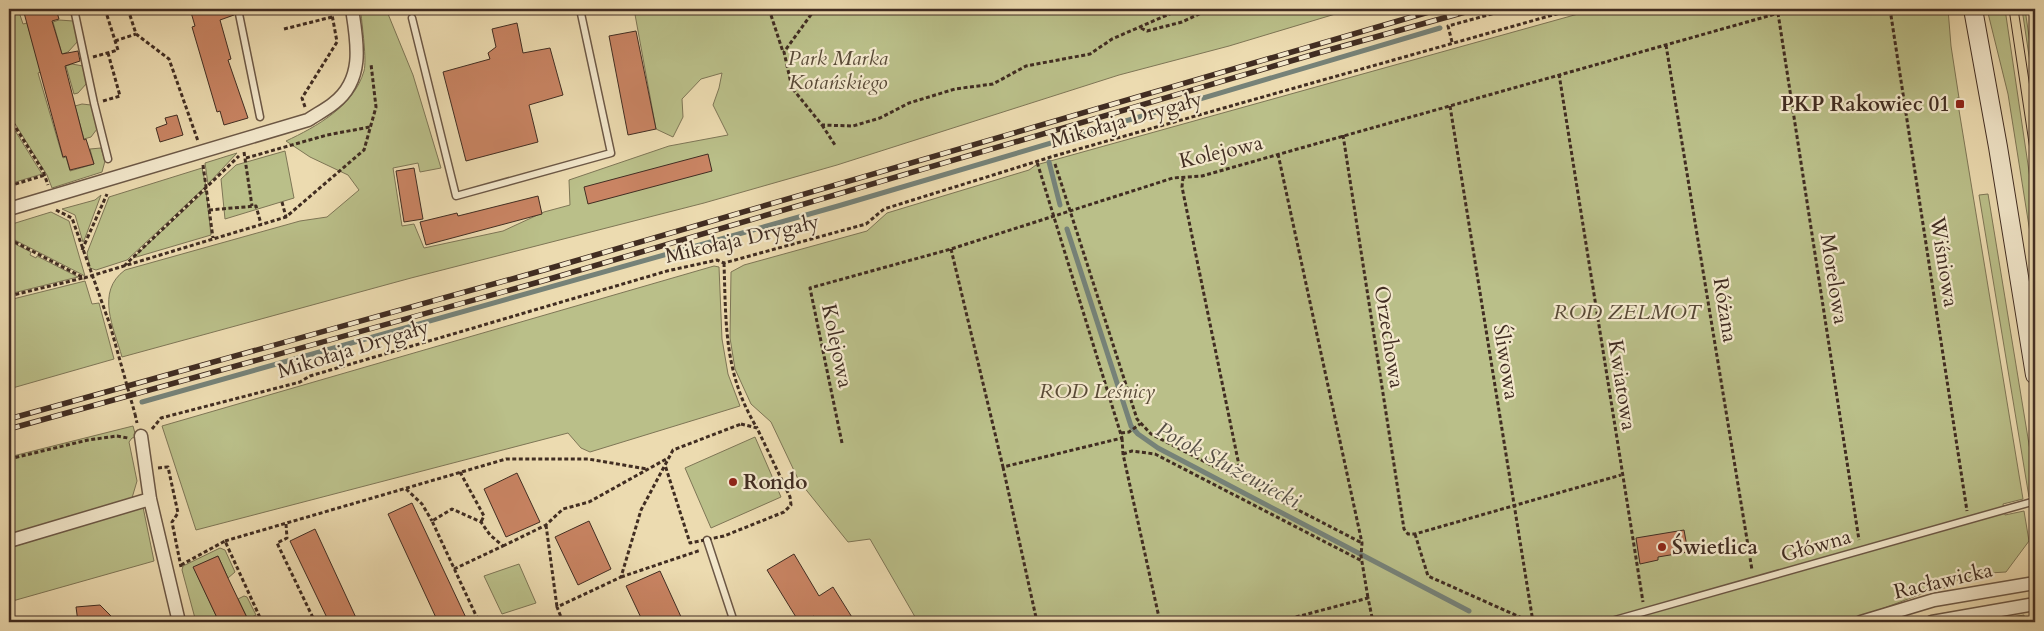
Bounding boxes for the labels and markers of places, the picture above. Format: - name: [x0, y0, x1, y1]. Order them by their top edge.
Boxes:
- place label: PKP Rakowiec 01: [1781, 90, 1950, 119]
- marker: PKP Rakowiec 01: [1954, 98, 1966, 110]
- place label: Rondo: [743, 468, 808, 497]
- marker: Rondo: [727, 476, 739, 488]
- place label: Świetlica: [1672, 533, 1758, 562]
- marker: Świetlica: [1656, 541, 1668, 553]

